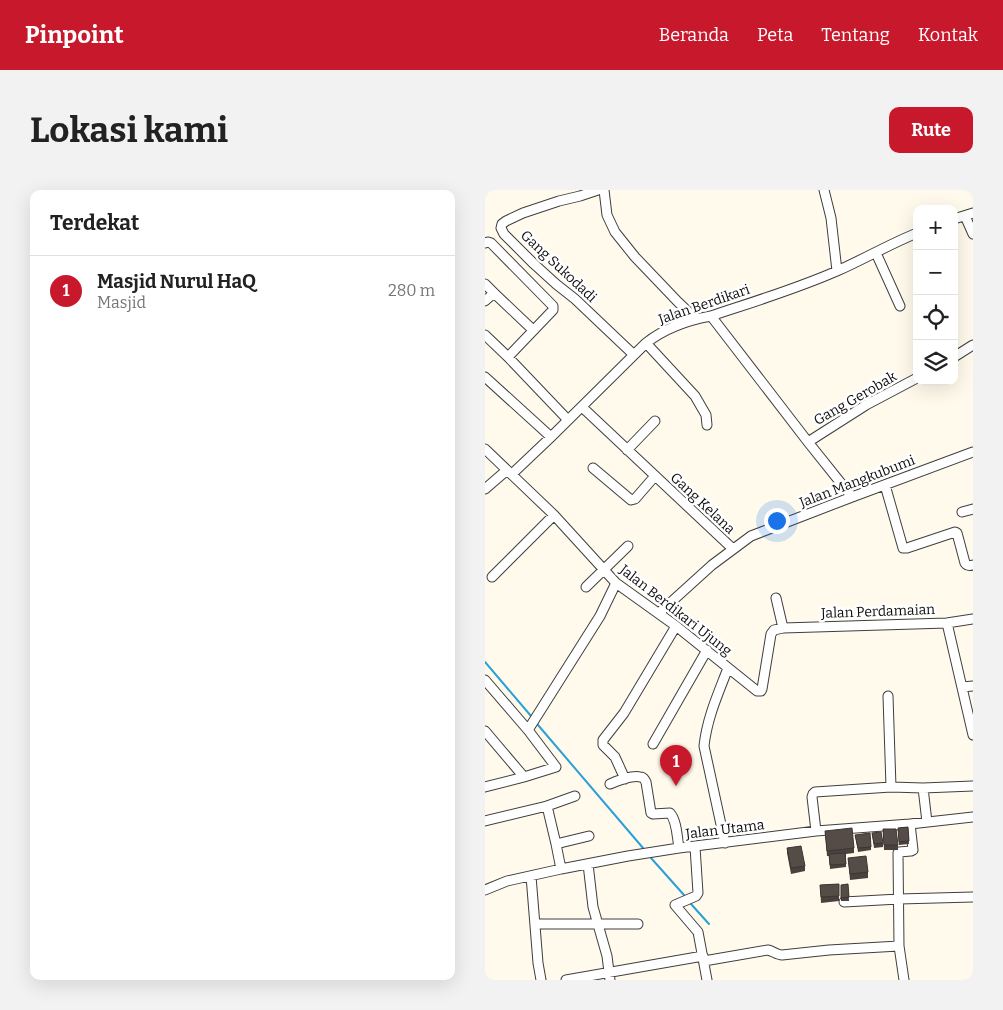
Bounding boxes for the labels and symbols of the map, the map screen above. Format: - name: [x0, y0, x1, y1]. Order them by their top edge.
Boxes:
- street label: Gang Sukodadi: [517, 227, 600, 306]
- street label: Jalan Berdikari: [655, 281, 752, 328]
- street label: Gang Gerobak: [811, 368, 900, 429]
- street label: Jalan Mangkubumi: [796, 452, 917, 512]
- street label: Gang Kelana: [667, 469, 739, 538]
- your location: [764, 508, 790, 534]
- street label: Jalan Berdikari Ujung: [615, 561, 735, 660]
- street label: Jalan Perdamaian: [820, 601, 935, 622]
- pin: 1: [660, 745, 692, 786]
- street label: Jalan Utama: [684, 816, 766, 843]

